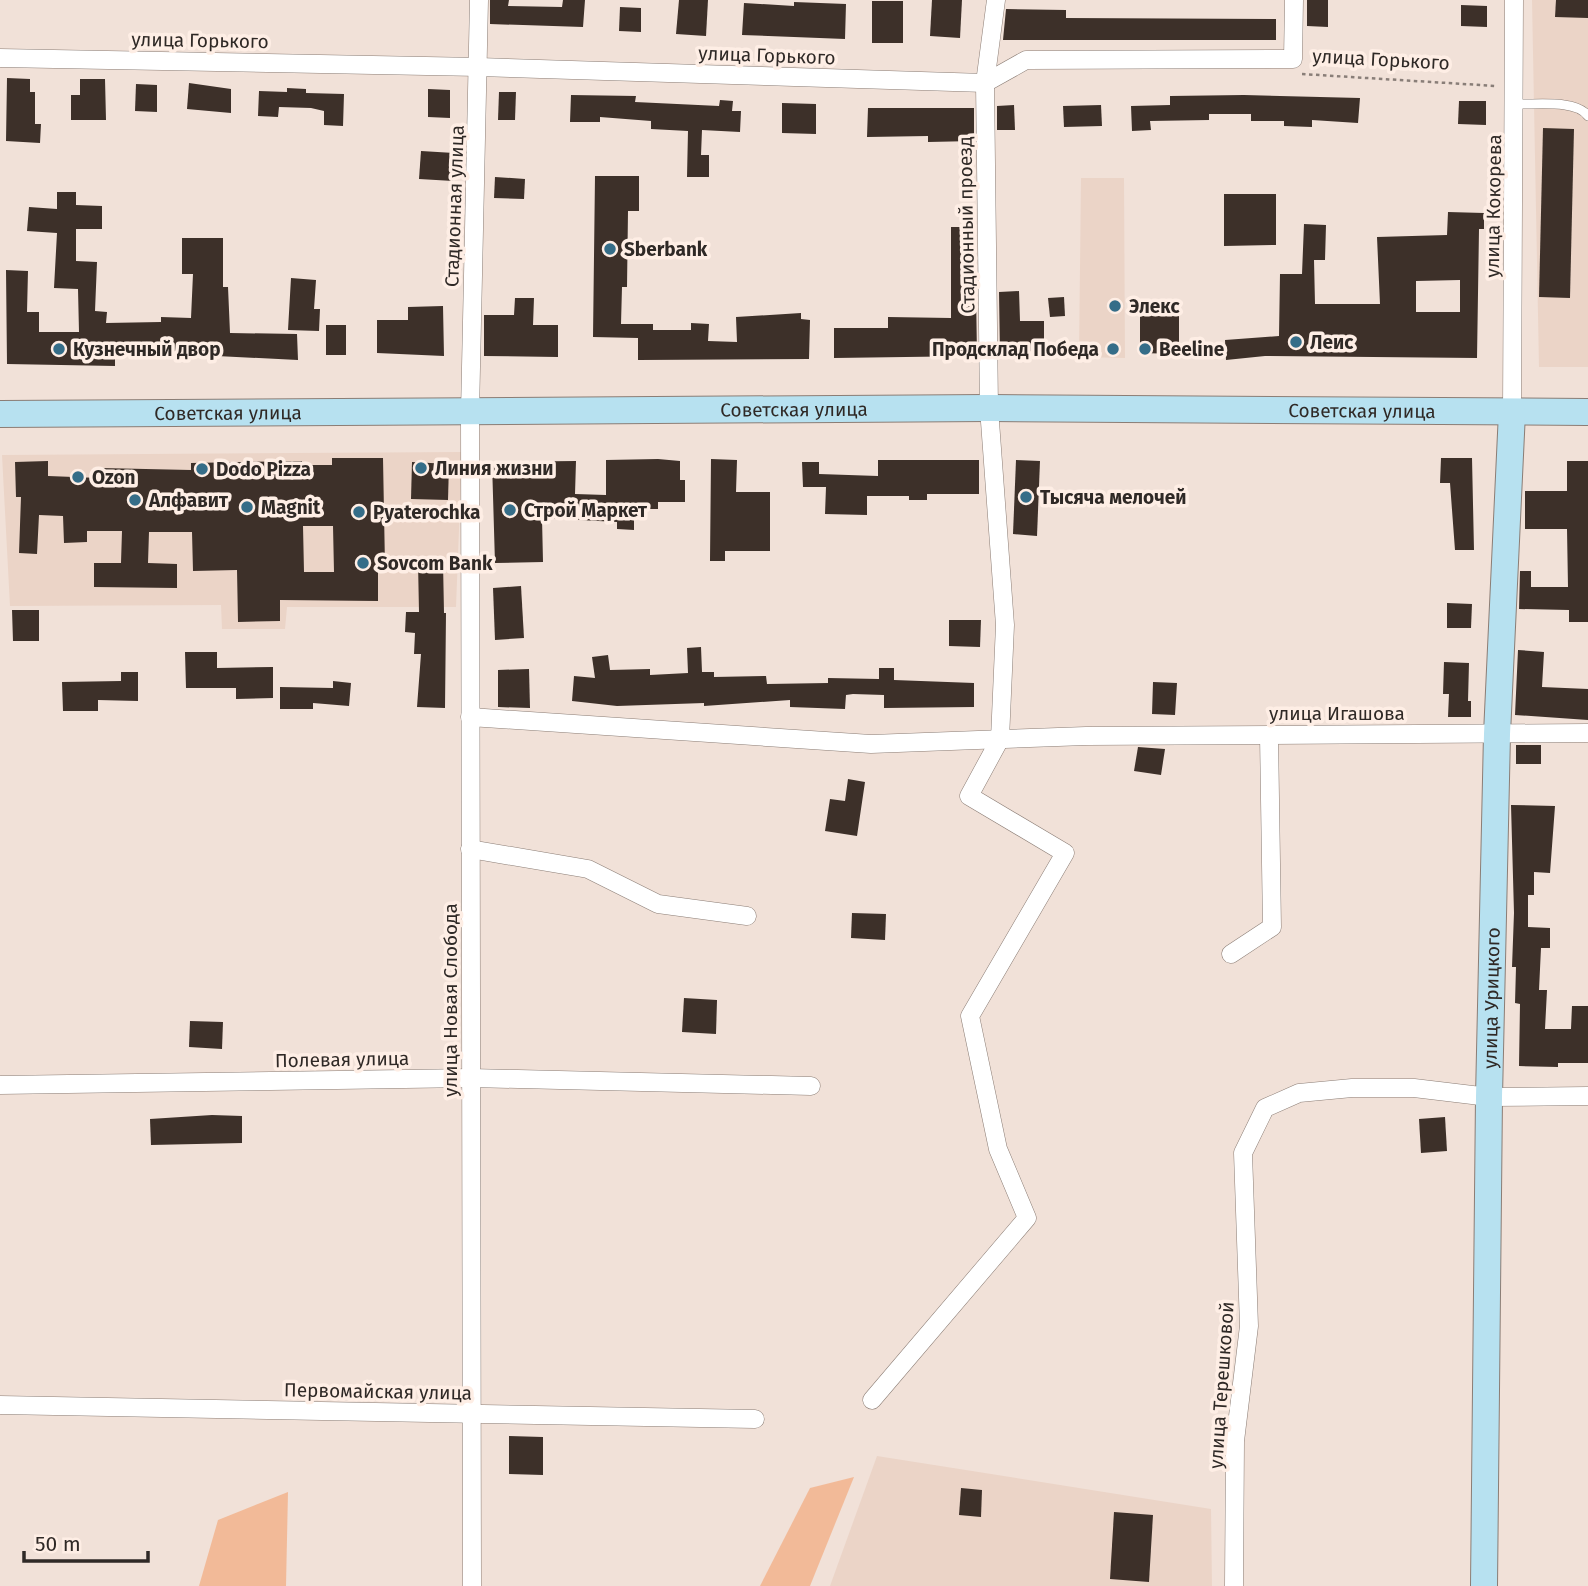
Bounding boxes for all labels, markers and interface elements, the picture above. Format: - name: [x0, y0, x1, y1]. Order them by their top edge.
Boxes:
- street label: улица Горького: [131, 28, 269, 53]
- street label: улица Горького: [698, 42, 836, 69]
- street label: улица Горького: [1312, 44, 1450, 75]
- street label: Стадионная улица: [440, 125, 469, 287]
- street label: улица Кокорева: [1481, 134, 1506, 278]
- street label: Стадионный проезд: [953, 136, 980, 314]
- place label: Sberbank: [624, 238, 708, 261]
- marker: Sberbank: [602, 241, 618, 257]
- place label: Элекс: [1129, 295, 1180, 318]
- marker: Элекс: [1107, 298, 1123, 314]
- place label: Леис: [1310, 331, 1353, 354]
- marker: Леис: [1288, 334, 1304, 350]
- place label: Кузнечный двор: [73, 338, 220, 361]
- place label: Продсклад Победа: [932, 338, 1099, 361]
- place label: Beeline: [1159, 338, 1224, 361]
- marker: Кузнечный двор: [51, 341, 67, 357]
- marker: Продсклад Победа: [1105, 341, 1121, 357]
- marker: Beeline: [1137, 341, 1153, 357]
- street label: Советская улица: [720, 398, 868, 422]
- street label: Советская улица: [1288, 399, 1436, 423]
- street label: Советская улица: [154, 401, 302, 425]
- place label: Линия жизни: [435, 457, 554, 480]
- place label: Dodo Pizza: [216, 458, 311, 481]
- marker: Линия жизни: [413, 460, 429, 476]
- marker: Dodo Pizza: [194, 461, 210, 477]
- place label: Ozon: [92, 466, 136, 489]
- marker: Ozon: [70, 469, 86, 485]
- place label: Тысяча мелочей: [1040, 486, 1186, 509]
- place label: Алфавит: [148, 489, 229, 512]
- marker: Тысяча мелочей: [1018, 489, 1034, 505]
- marker: Алфавит: [127, 492, 143, 508]
- place label: Magnit: [261, 496, 321, 519]
- marker: Magnit: [239, 499, 255, 515]
- place label: Строй Маркет: [524, 499, 648, 522]
- place label: Pyaterochka: [373, 501, 480, 524]
- marker: Строй Маркет: [502, 502, 518, 518]
- marker: Pyaterochka: [351, 504, 367, 520]
- place label: Sovcom Bank: [377, 552, 493, 575]
- marker: Sovcom Bank: [355, 555, 371, 571]
- street label: улица Игашова: [1269, 702, 1405, 725]
- street label: улица Новая Слобода: [439, 903, 462, 1097]
- street label: улица Урицкого: [1479, 927, 1505, 1069]
- street label: Полевая улица: [275, 1047, 409, 1072]
- street label: улица Терешковой: [1204, 1301, 1239, 1470]
- street label: Первомайская улица: [284, 1378, 472, 1405]
- scale bar: [24, 1520, 149, 1564]
- text: 50 m: [35, 1531, 81, 1557]

